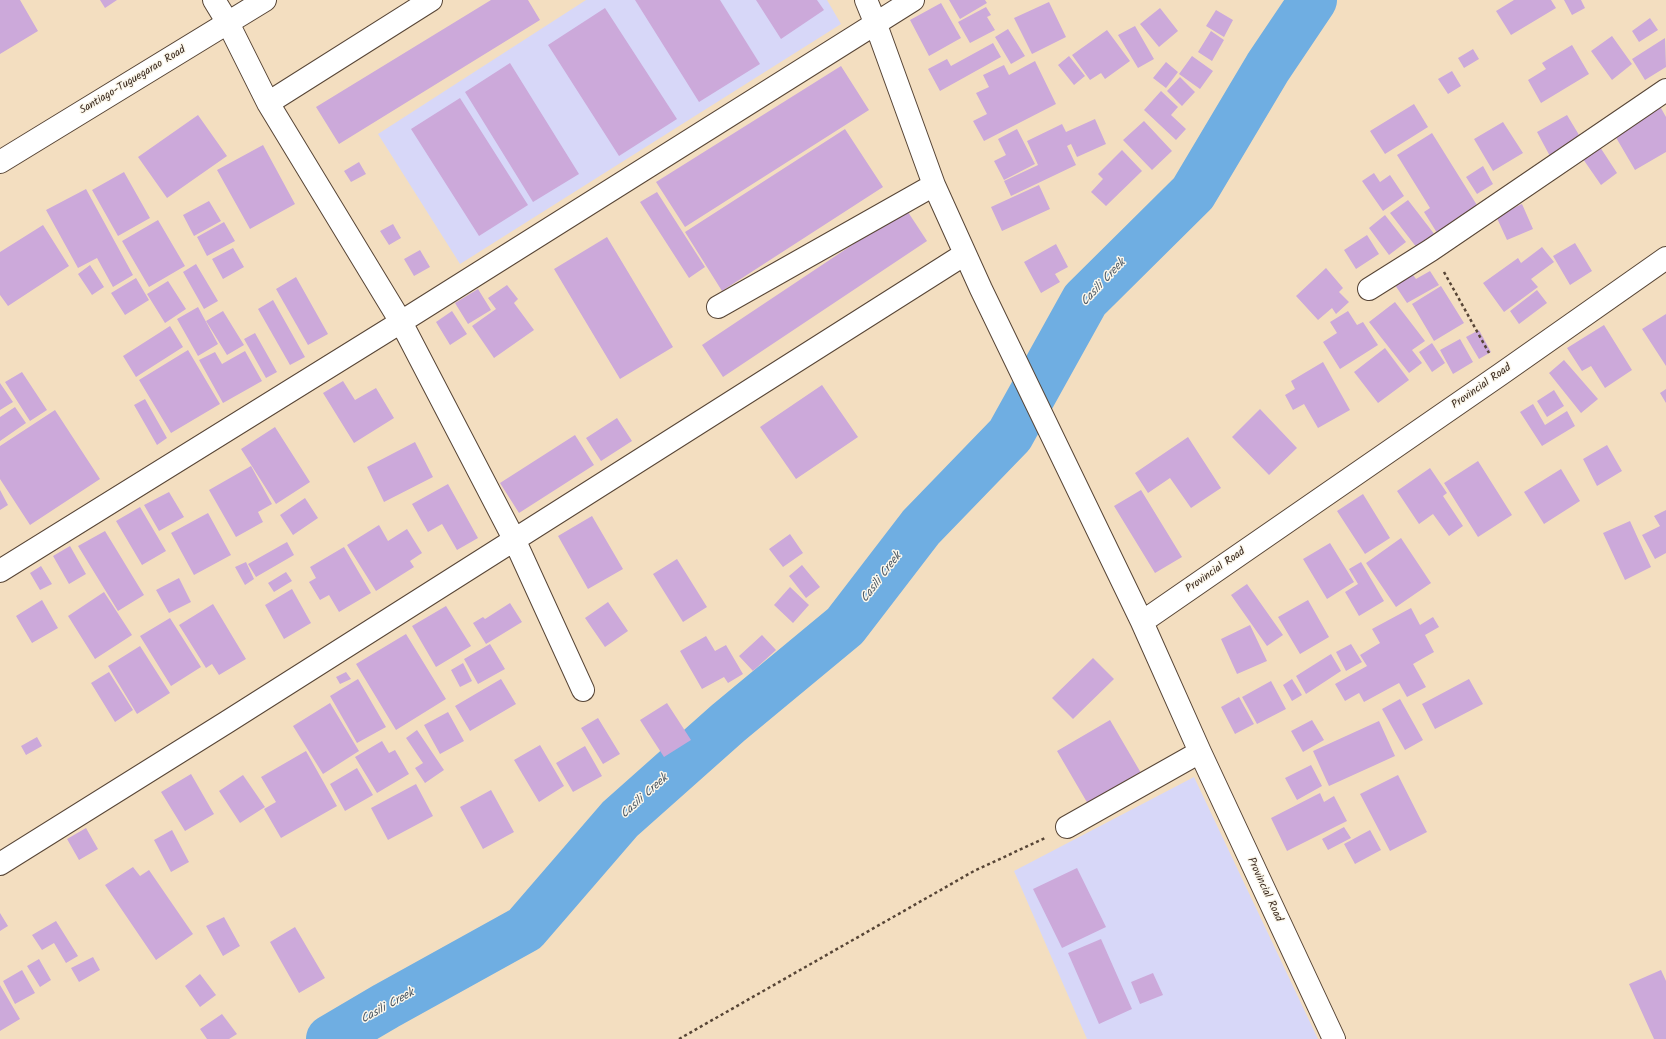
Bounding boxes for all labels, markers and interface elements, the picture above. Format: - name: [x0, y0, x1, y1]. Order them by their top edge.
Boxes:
- street label: Santiago-Tuguegarao Road: [78, 44, 188, 118]
- water label: Casili Creek: [1079, 257, 1129, 309]
- street label: Provincial Road: [1450, 362, 1514, 412]
- street label: Provincial Road: [1184, 546, 1248, 596]
- water label: Casili Creek: [859, 550, 905, 606]
- water label: Casili Creek: [618, 772, 672, 822]
- street label: Provincial Road: [1243, 856, 1285, 924]
- water label: Casili Creek: [359, 986, 417, 1028]

